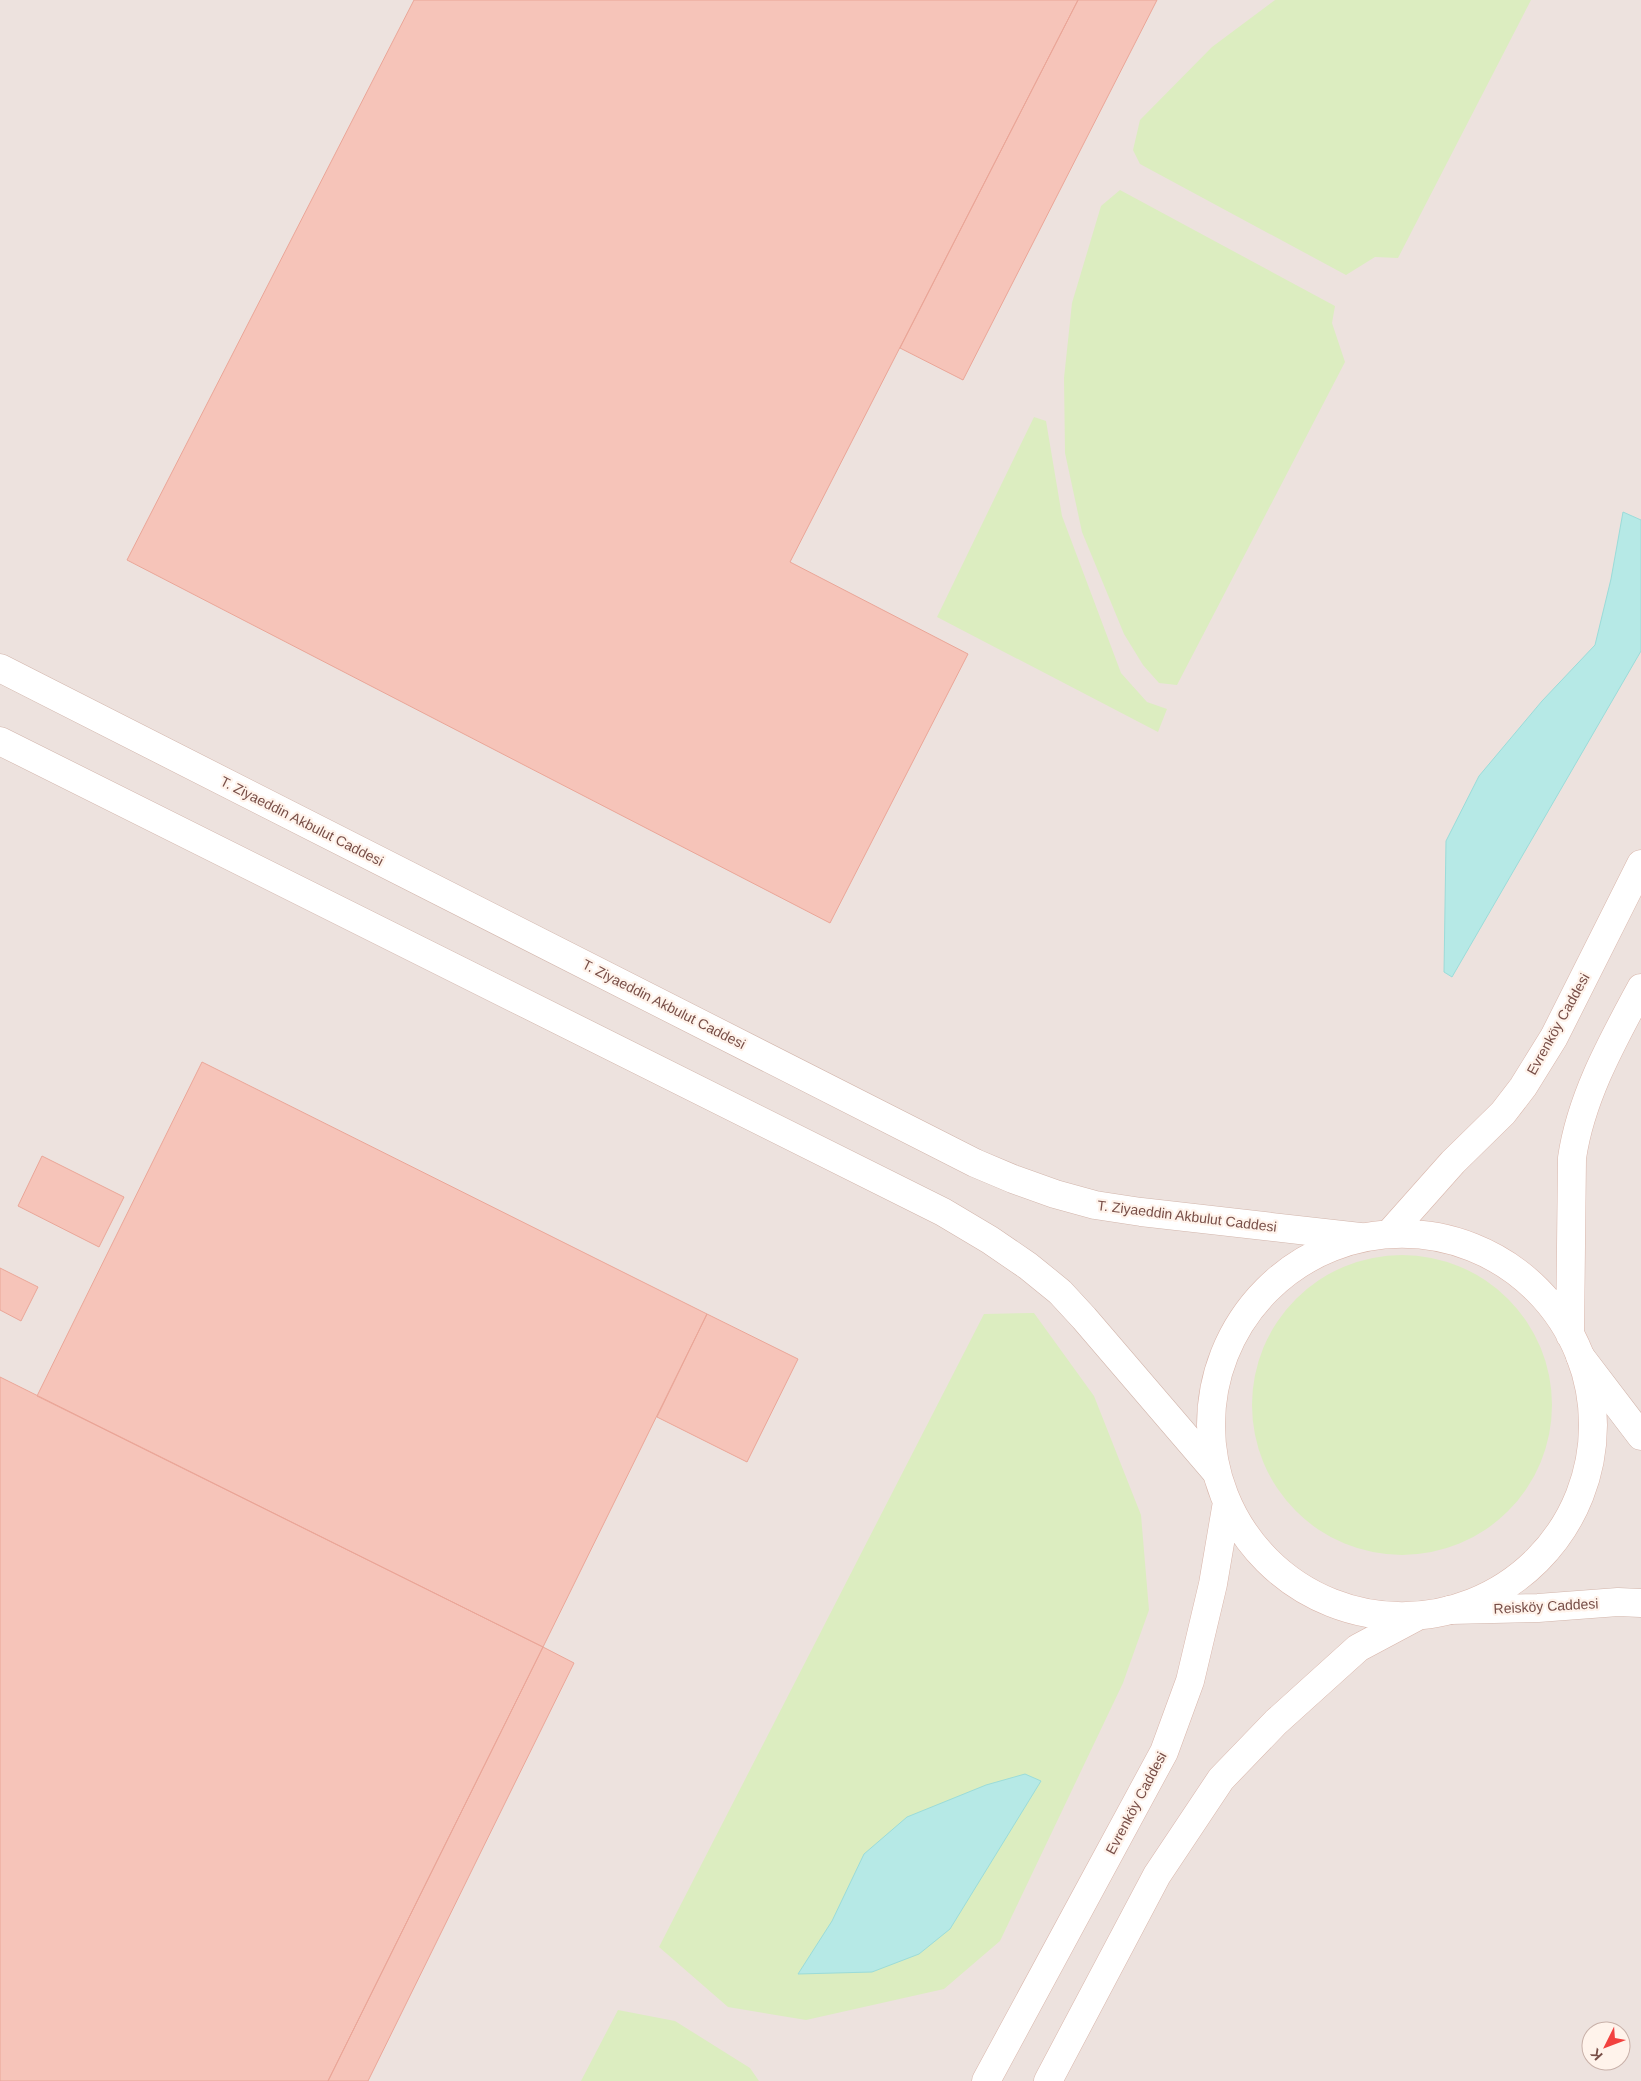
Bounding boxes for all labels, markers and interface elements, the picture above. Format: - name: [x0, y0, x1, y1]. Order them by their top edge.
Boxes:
- street label: T. Ziyaeddin Akbulut Caddesi: [218, 773, 386, 869]
- street label: T. Ziyaeddin Akbulut Caddesi: [580, 956, 748, 1052]
- street label: Evrenköy Caddesi: [1523, 970, 1593, 1078]
- street label: T. Ziyaeddin Akbulut Caddesi: [1096, 1197, 1278, 1235]
- street label: Reisköy Caddesi: [1493, 1595, 1599, 1617]
- street label: Evrenköy Caddesi: [1102, 1749, 1170, 1857]
- north arrow: [1581, 2021, 1631, 2071]
- text: K: [1587, 2046, 1606, 2064]

